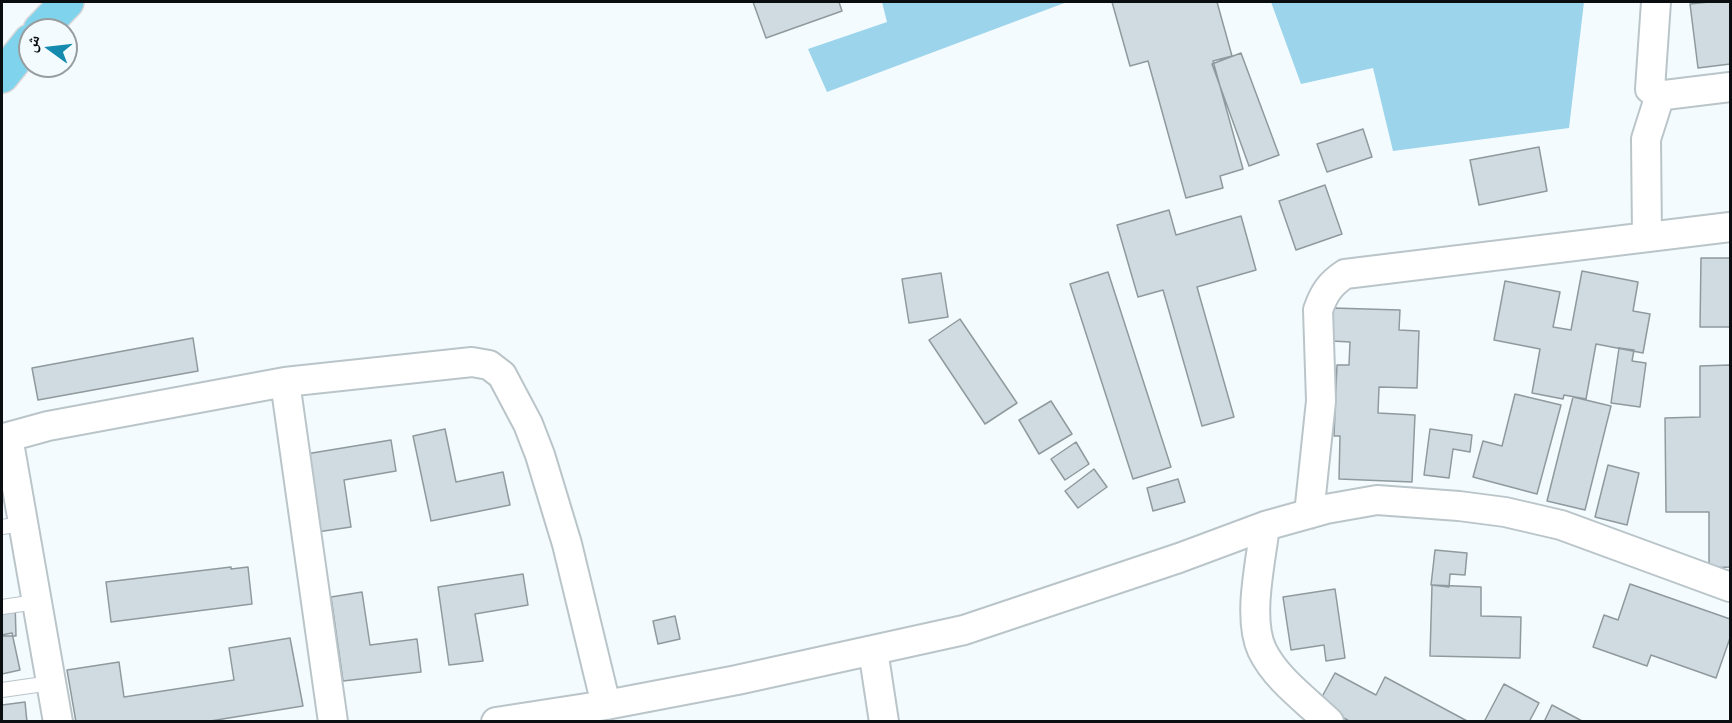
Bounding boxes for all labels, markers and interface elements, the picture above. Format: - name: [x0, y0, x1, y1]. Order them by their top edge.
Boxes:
- north arrow: [18, 18, 78, 78]
- text: ش: [22, 33, 42, 54]

